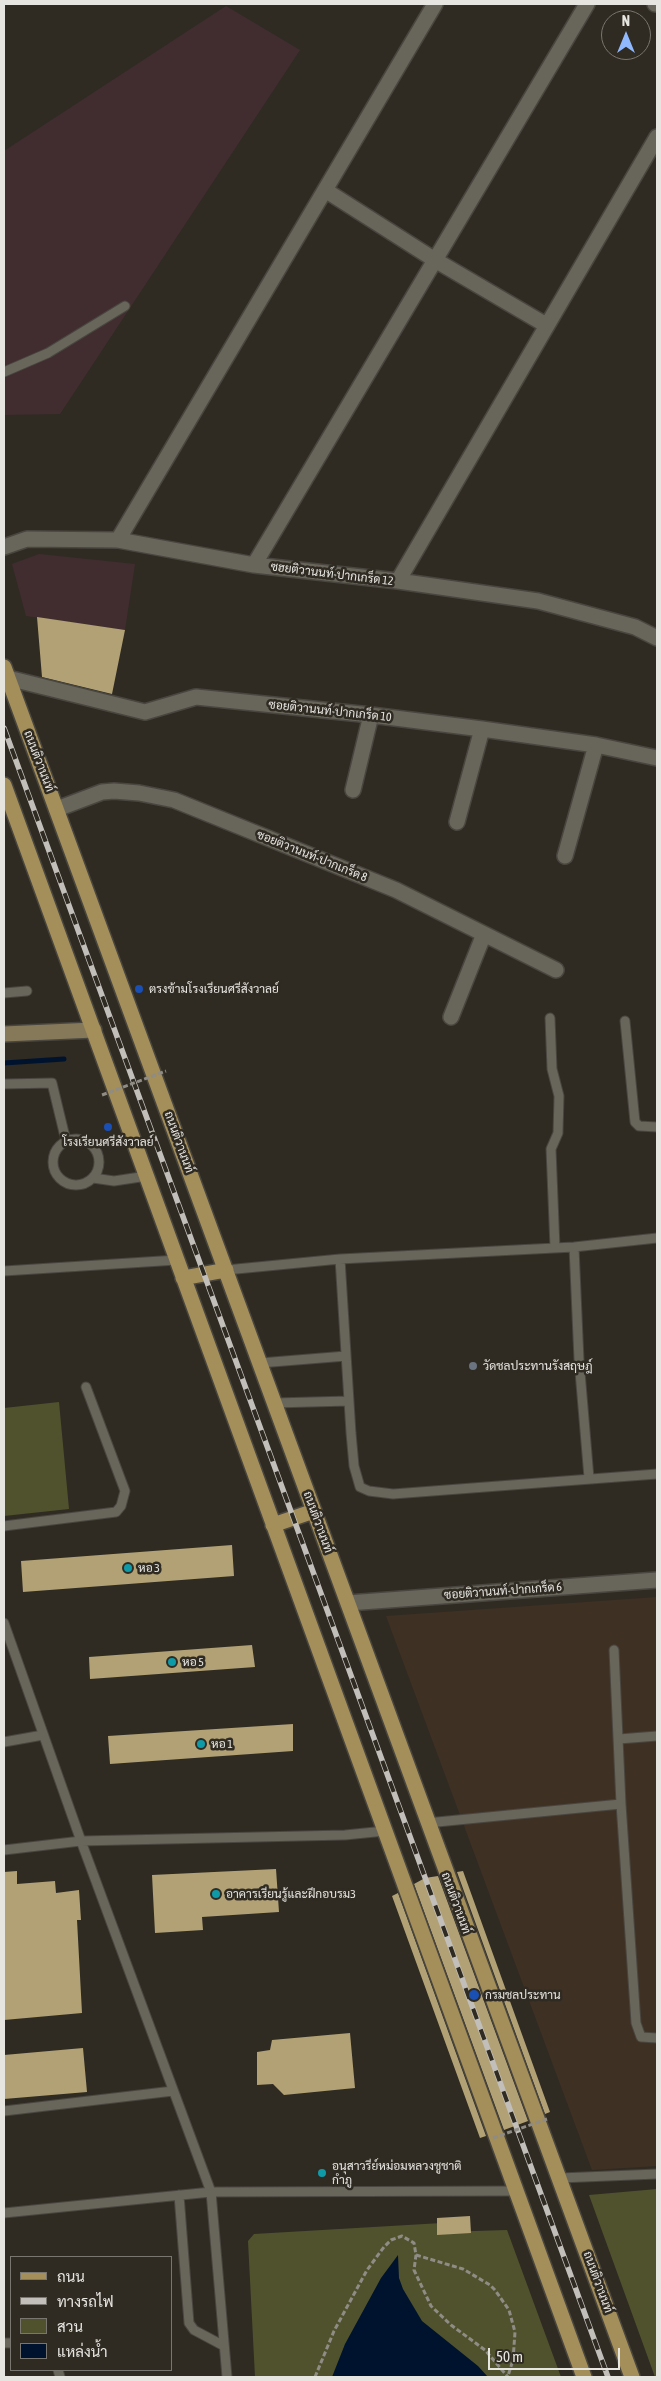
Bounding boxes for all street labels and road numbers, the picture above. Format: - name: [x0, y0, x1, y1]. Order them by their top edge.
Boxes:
- street label: ซฮยติวานนท์-ปากเกร็ด 12: [270, 559, 394, 589]
- street label: ซอยติวานนท์-ปากเกร็ด 10: [268, 697, 392, 725]
- street label: ถนนติวานนท์: [21, 728, 57, 794]
- street label: ซอยติวานนท์-ปากเกร็ด 8: [255, 827, 369, 885]
- street label: ถนนติวานนท์: [161, 1109, 197, 1175]
- street label: ถนนติวานนท์: [300, 1489, 336, 1555]
- street label: ซอยติวานนท์-ปากเกร็ด 6: [444, 1580, 562, 1602]
- street label: ถนนติวานนท์: [438, 1870, 474, 1936]
- street label: ถนนติวานนท์: [580, 2249, 616, 2315]

